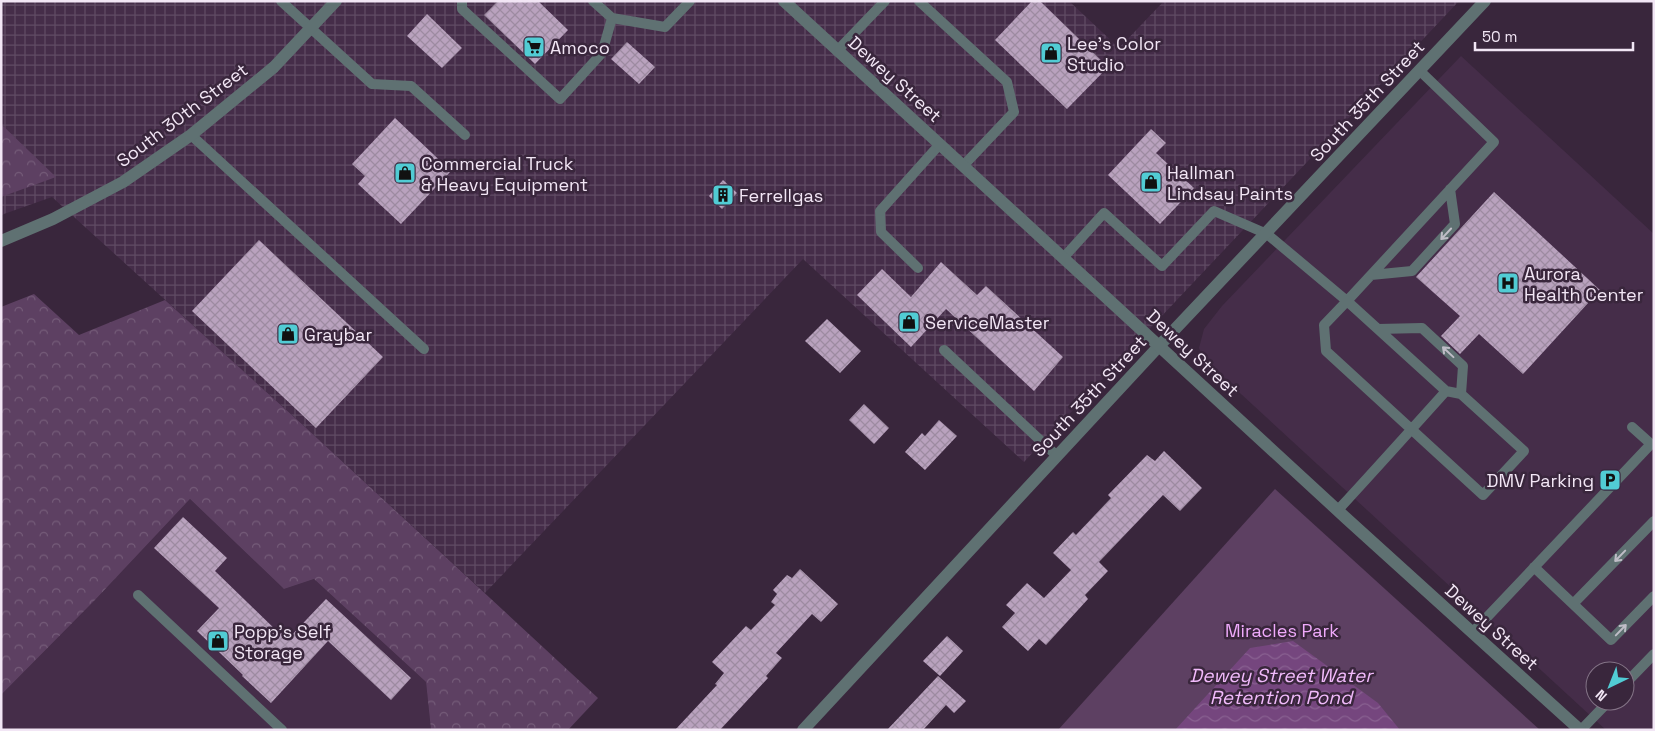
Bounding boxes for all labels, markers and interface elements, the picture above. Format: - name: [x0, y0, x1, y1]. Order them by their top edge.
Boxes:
- scale bar: [1475, 20, 1632, 52]
- text: 50 m: [1482, 27, 1517, 46]
- street label: Dewey Street: [843, 31, 947, 127]
- place label: Lee's Color Studio: [1067, 32, 1161, 76]
- supermarket icon: Amoco: [522, 35, 546, 59]
- street label: South 35th Street: [1305, 35, 1429, 167]
- place label: Amoco: [550, 36, 610, 59]
- shop icon: Lee's Color Studio: [1039, 41, 1063, 65]
- street label: South 30th Street: [112, 58, 252, 172]
- place label: Commercial Truck & Heavy Equipment: [421, 152, 588, 196]
- shop icon: Commercial Truck & Heavy Equipment: [393, 161, 417, 185]
- place label: Hallman Lindsay Paints: [1167, 161, 1293, 205]
- shop icon: Hallman Lindsay Paints: [1139, 170, 1163, 194]
- building icon: Ferrellgas: [711, 183, 735, 207]
- place label: Ferrellgas: [739, 184, 823, 207]
- one-way arrow: [1440, 227, 1452, 240]
- place label: Aurora Health Center: [1524, 262, 1644, 306]
- hospital icon: Aurora Health Center: [1496, 271, 1520, 295]
- street label: Dewey Street: [1142, 304, 1244, 402]
- shop icon: ServiceMaster: [897, 310, 921, 334]
- place label: ServiceMaster: [925, 311, 1050, 334]
- shop icon: Graybar: [276, 322, 300, 346]
- place label: Graybar: [304, 323, 372, 346]
- street label: South 35th Street: [1027, 330, 1151, 462]
- one-way arrow: [1441, 346, 1454, 358]
- parking icon: DMV Parking: [1598, 468, 1622, 492]
- place label: DMV Parking: [1487, 469, 1594, 492]
- one-way arrow: [1614, 550, 1626, 562]
- street label: Dewey Street: [1440, 579, 1544, 675]
- park label: Miracles Park: [1225, 619, 1339, 642]
- place label: Popp's Self Storage: [234, 620, 331, 664]
- one-way arrow: [1615, 623, 1627, 636]
- shop icon: Popp's Self Storage: [206, 629, 230, 653]
- north arrow: [1585, 661, 1635, 711]
- water label: Dewey Street Water Retention Pond: [1190, 663, 1374, 710]
- text: N: [1592, 686, 1611, 705]

